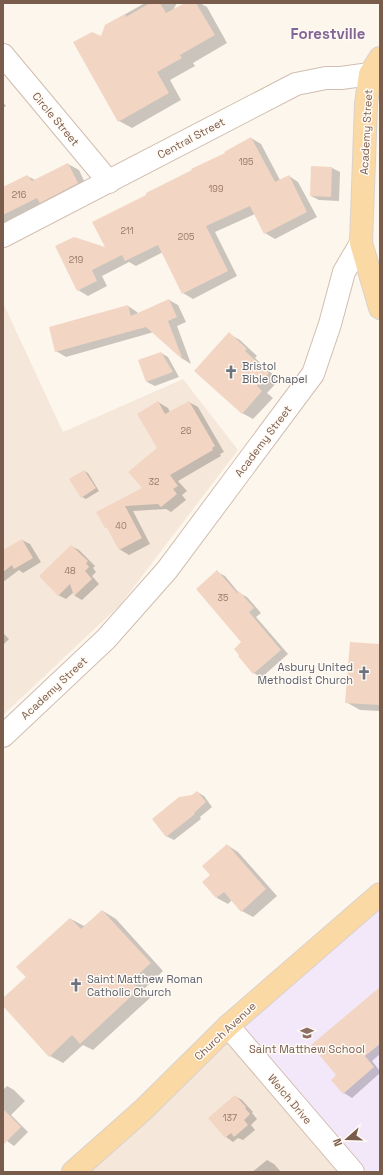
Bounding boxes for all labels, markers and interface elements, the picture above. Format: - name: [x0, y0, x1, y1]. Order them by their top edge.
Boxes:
- district label: Forestville: [291, 24, 366, 43]
- street label: Circle Street: [29, 89, 83, 149]
- street label: Academy Street: [357, 89, 375, 175]
- street label: Central Street: [155, 114, 227, 162]
- house number: 195: [239, 156, 253, 168]
- house number: 199: [209, 183, 223, 195]
- house number: 216: [12, 189, 27, 201]
- house number: 211: [121, 225, 134, 237]
- house number: 205: [178, 231, 194, 243]
- house number: 219: [69, 254, 83, 266]
- place label: Bristol Bible Chapel: [242, 359, 308, 386]
- church icon: Bristol Bible Chapel: [223, 364, 239, 380]
- street label: Academy Street: [232, 403, 294, 479]
- house number: 26: [181, 425, 192, 437]
- house number: 32: [149, 476, 159, 488]
- house number: 40: [115, 520, 127, 532]
- house number: 48: [64, 565, 76, 577]
- house number: 35: [218, 592, 228, 604]
- street label: Academy Street: [18, 654, 90, 722]
- place label: Asbury United Methodist Church: [258, 660, 353, 687]
- church icon: Asbury United Methodist Church: [356, 665, 372, 681]
- place label: Saint Matthew Roman Catholic Church: [87, 972, 203, 999]
- church icon: Saint Matthew Roman Catholic Church: [68, 977, 84, 993]
- street label: Church Avenue: [191, 999, 259, 1063]
- school or university icon: Saint Matthew School: [299, 1025, 315, 1041]
- place label: Saint Matthew School: [249, 1042, 365, 1056]
- street label: Welch Drive: [265, 1071, 315, 1127]
- house number: 137: [223, 1112, 237, 1124]
- north arrow: [327, 1119, 367, 1159]
- text: N: [330, 1137, 345, 1148]

